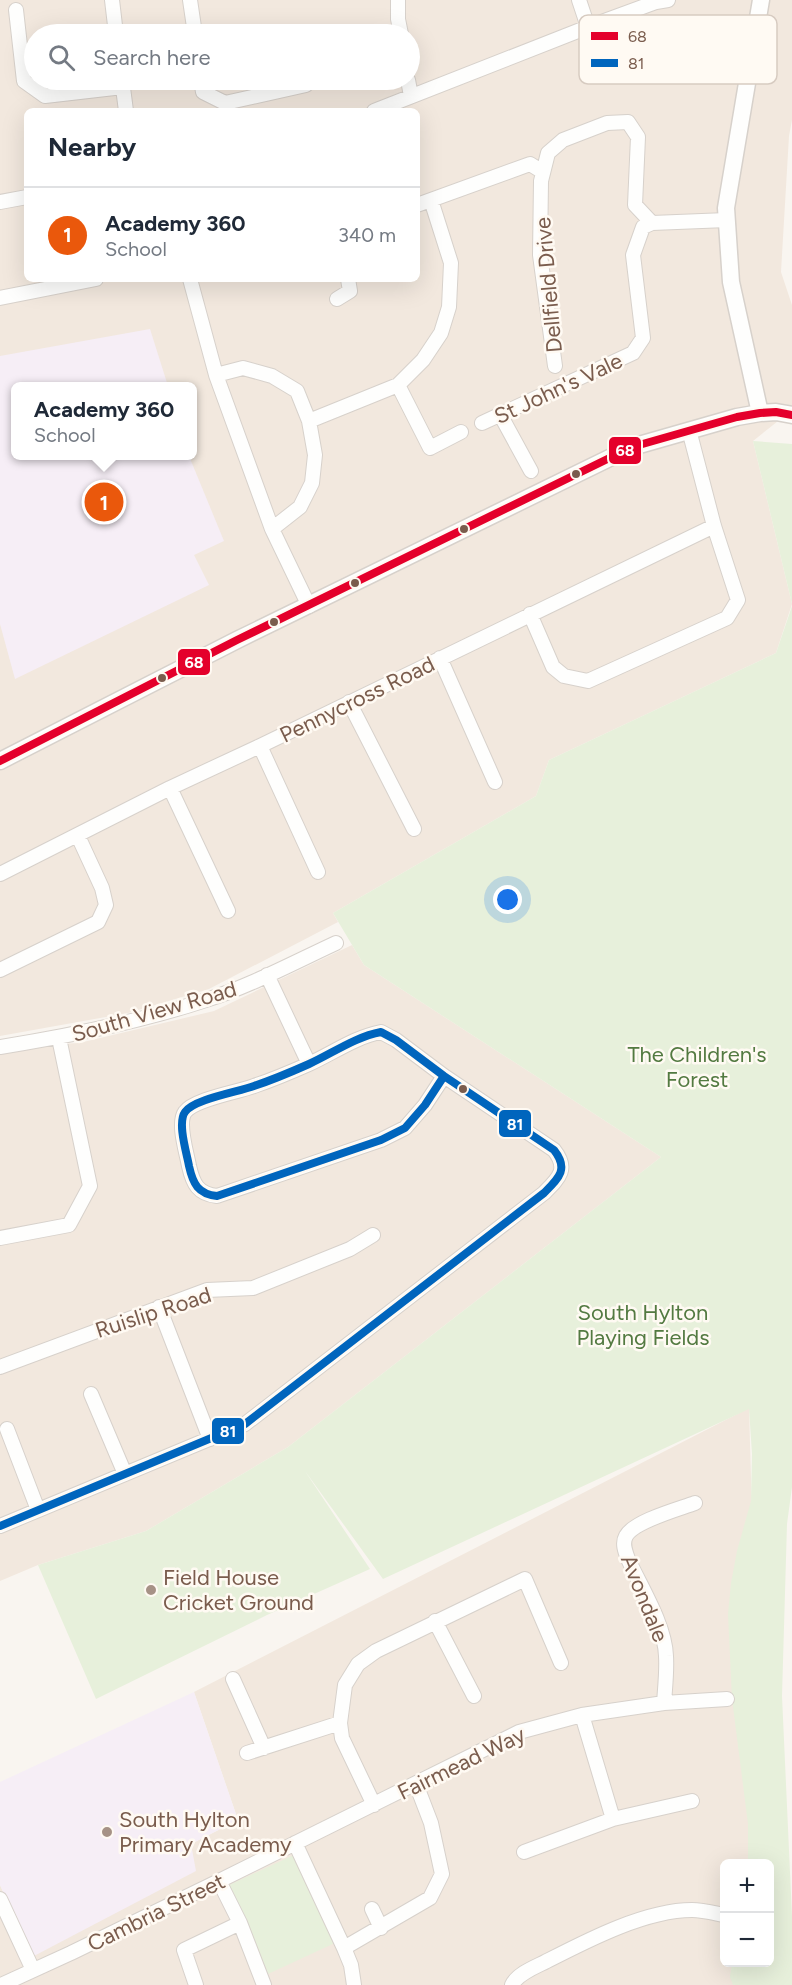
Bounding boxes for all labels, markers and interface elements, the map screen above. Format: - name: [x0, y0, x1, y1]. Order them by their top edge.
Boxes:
- legend: [579, 15, 777, 84]
- search box: [24, 24, 420, 90]
- text: 68: [628, 27, 647, 46]
- icon: search: [45, 41, 78, 74]
- text: Search here: [93, 44, 211, 71]
- text: 81: [628, 54, 644, 73]
- text: Nearby: [48, 131, 136, 163]
- text: Academy 360: [105, 210, 246, 237]
- street label: Dellfield Drive: [529, 216, 568, 354]
- text: 1: [63, 223, 72, 247]
- text: 340 m: [338, 223, 396, 247]
- text: School: [105, 237, 167, 261]
- street label: St John's Vale: [490, 347, 627, 430]
- popup: [11, 382, 197, 460]
- text: Academy 360: [34, 396, 174, 423]
- text: School: [34, 423, 96, 447]
- line badge: 68: [608, 436, 642, 465]
- text: 68: [615, 441, 635, 460]
- unlabelled marker: [570, 468, 582, 480]
- pin: 1: [84, 480, 124, 524]
- unlabelled marker: [458, 523, 470, 535]
- unlabelled marker: [349, 577, 361, 589]
- unlabelled marker: [268, 616, 280, 628]
- line badge: 68: [177, 648, 211, 676]
- street label: Pennycross Road: [275, 650, 439, 749]
- text: 68: [184, 653, 204, 672]
- unlabelled marker: [156, 672, 168, 684]
- your location: [493, 885, 522, 914]
- street label: South View Road: [69, 975, 240, 1048]
- park label: The Children's Forest: [627, 1041, 767, 1093]
- unlabelled marker: [457, 1083, 469, 1095]
- line badge: 81: [498, 1109, 532, 1138]
- text: 81: [507, 1115, 523, 1134]
- street label: Ruislip Road: [92, 1281, 215, 1344]
- park label: South Hylton Playing Fields: [577, 1299, 709, 1351]
- line badge: 81: [211, 1417, 245, 1445]
- text: 81: [220, 1422, 236, 1441]
- street label: Avondale: [615, 1551, 674, 1646]
- place label: Field House Cricket Ground: [163, 1564, 314, 1616]
- marker: Field House Cricket Ground: [144, 1583, 158, 1597]
- street label: Fairmead Way: [393, 1721, 530, 1806]
- place label: South Hylton Primary Academy: [119, 1806, 292, 1858]
- marker: South Hylton Primary Academy: [100, 1825, 114, 1839]
- map controls: [720, 1859, 774, 1967]
- button: +: [720, 1859, 774, 1913]
- street label: Cambria Street: [83, 1868, 229, 1957]
- button: −: [720, 1913, 774, 1967]

